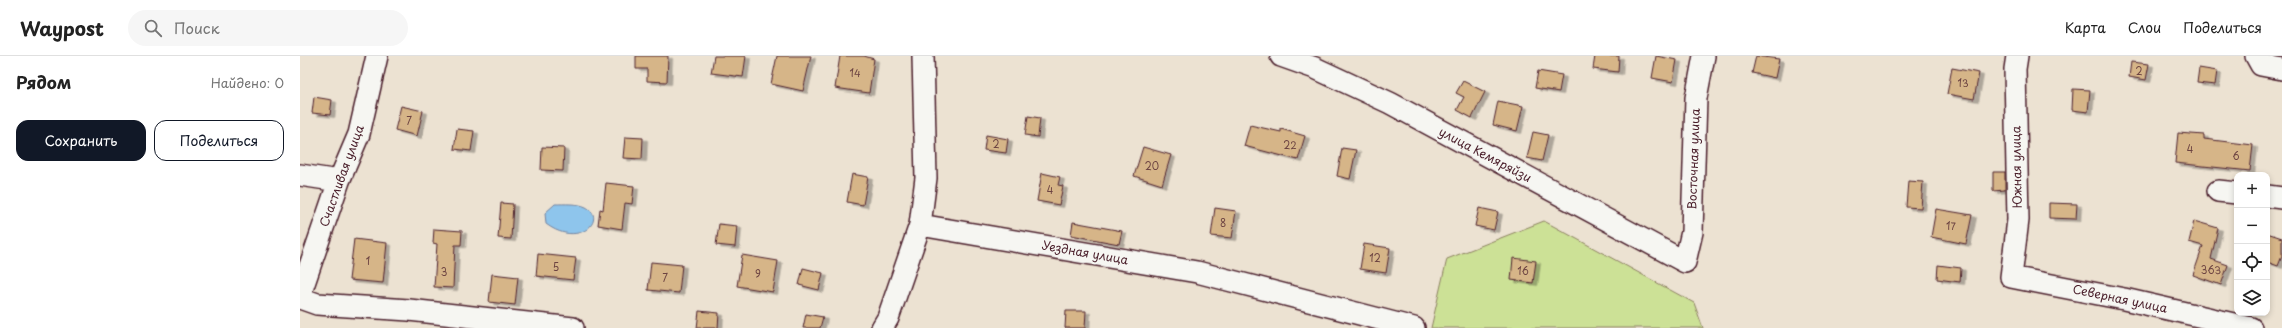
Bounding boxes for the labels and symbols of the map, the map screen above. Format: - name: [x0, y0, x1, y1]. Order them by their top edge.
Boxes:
- house number: 2: [2135, 63, 2143, 78]
- house number: 14: [849, 65, 861, 80]
- house number: 13: [1957, 75, 1969, 90]
- street label: Восточная улица: [1682, 108, 1704, 210]
- house number: 7: [406, 113, 412, 128]
- street label: Счастливая улица: [314, 122, 368, 229]
- street label: улица Кемяряйзи: [1436, 122, 1535, 186]
- street label: Южная улица: [2006, 125, 2026, 208]
- house number: 2: [992, 136, 1000, 151]
- house number: 22: [1283, 137, 1297, 152]
- house number: 4: [2187, 141, 2194, 156]
- house number: 6: [2232, 148, 2240, 163]
- house number: 20: [1145, 158, 1159, 173]
- house number: 4: [1047, 182, 1054, 197]
- house number: 8: [1220, 215, 1226, 230]
- house number: 17: [1946, 218, 1957, 233]
- street label: Уездная улица: [1040, 236, 1130, 269]
- house number: 12: [1369, 250, 1381, 265]
- house number: 1: [366, 253, 370, 268]
- house number: 5: [553, 259, 559, 274]
- house number: 363: [2201, 262, 2221, 277]
- house number: 16: [1517, 263, 1529, 278]
- house number: 3: [441, 264, 447, 279]
- house number: 9: [755, 266, 761, 281]
- house number: 7: [662, 270, 668, 285]
- street label: Северная улица: [2071, 279, 2170, 317]

